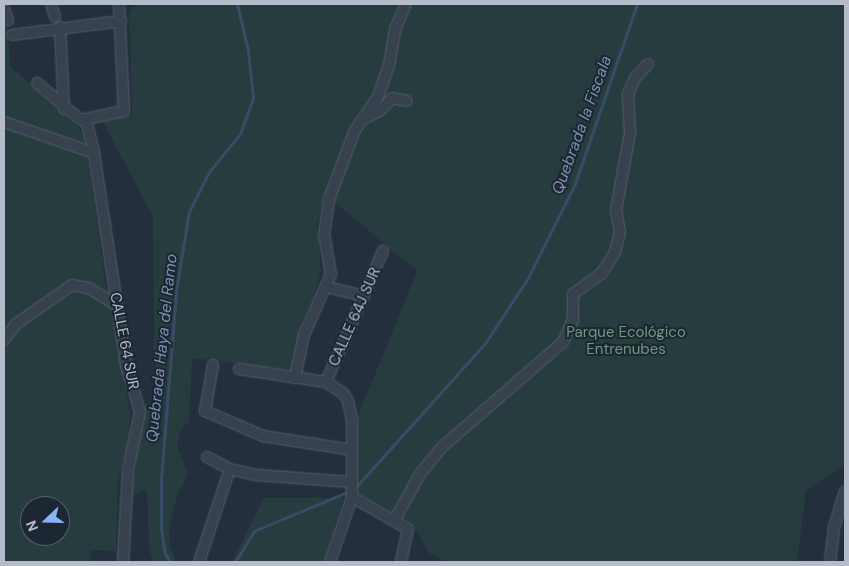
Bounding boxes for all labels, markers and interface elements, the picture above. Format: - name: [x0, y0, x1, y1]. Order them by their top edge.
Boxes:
- water label: Quebrada la Fiscala: [548, 53, 616, 197]
- water label: Quebrada Haya del Ramo: [143, 253, 181, 443]
- street label: CALLE 64J SUR: [325, 265, 385, 369]
- street label: CALLE 64 SUR: [106, 291, 142, 391]
- park label: Parque Ecológico Entrenubes: [566, 323, 686, 358]
- north arrow: [20, 496, 70, 546]
- text: N: [22, 518, 42, 534]

